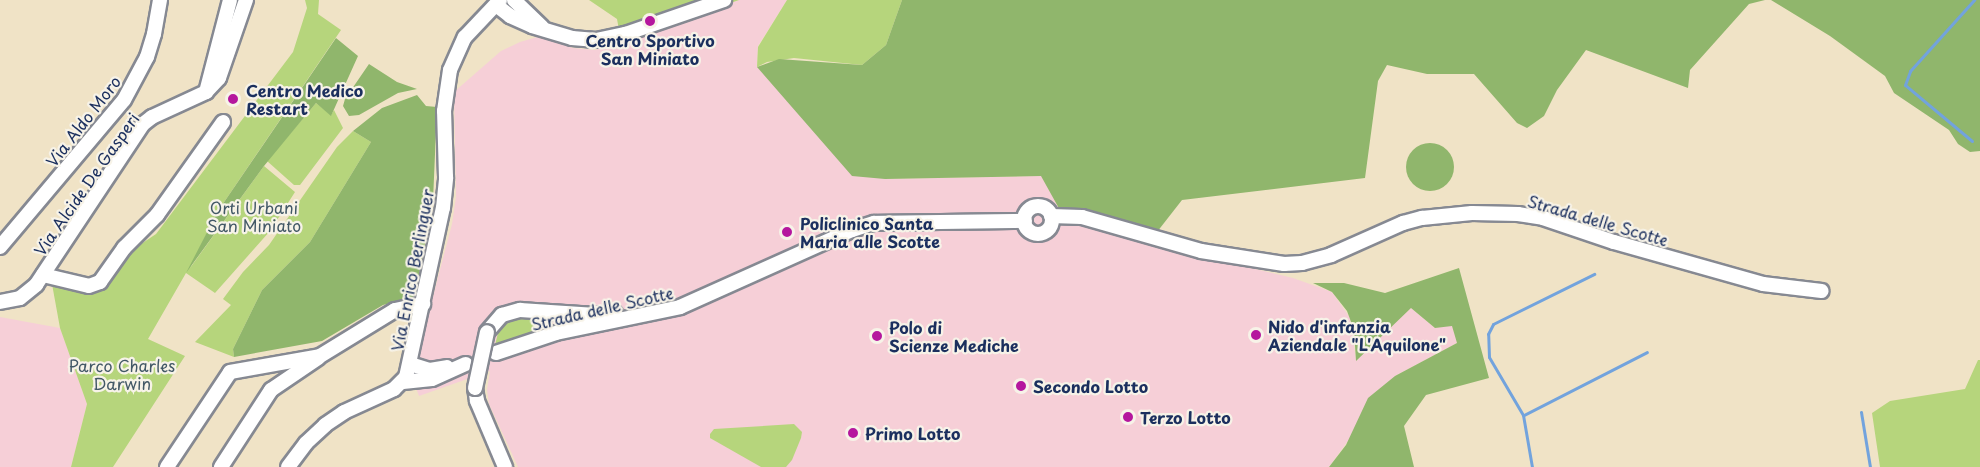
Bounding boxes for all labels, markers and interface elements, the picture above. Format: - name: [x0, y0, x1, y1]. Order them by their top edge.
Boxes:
- marker: Centro Sportivo San Miniato: [643, 14, 657, 28]
- place label: Centro Sportivo San Miniato: [586, 30, 714, 68]
- street label: Via Aldo Moro: [42, 72, 124, 170]
- place label: Centro Medico Restart: [246, 80, 363, 118]
- marker: Centro Medico Restart: [224, 90, 242, 108]
- street label: Via Alcide De Gasperi: [29, 109, 143, 259]
- street label: Via Enrico Berlinguer: [387, 187, 437, 353]
- street label: Strada delle Scotte: [1525, 191, 1671, 249]
- park label: Orti Urbani San Miniato: [207, 197, 301, 235]
- place label: Policlinico Santa Maria alle Scotte: [800, 213, 941, 251]
- marker: Policlinico Santa Maria alle Scotte: [778, 223, 796, 241]
- street label: Strada delle Scotte: [528, 282, 676, 334]
- place label: Nido d'infanzia Aziendale "L'Aquilone": [1268, 316, 1447, 354]
- place label: Polo di Scienze Mediche: [889, 317, 1020, 355]
- marker: Nido d'infanzia Aziendale "L'Aquilone": [1249, 328, 1263, 342]
- marker: Polo di Scienze Mediche: [870, 329, 884, 343]
- park label: Parco Charles Darwin: [68, 355, 176, 393]
- place label: Secondo Lotto: [1033, 376, 1148, 396]
- marker: Secondo Lotto: [1014, 379, 1028, 393]
- place label: Terzo Lotto: [1140, 407, 1231, 427]
- marker: Terzo Lotto: [1121, 410, 1135, 424]
- place label: Primo Lotto: [865, 423, 961, 443]
- marker: Primo Lotto: [846, 426, 860, 440]

